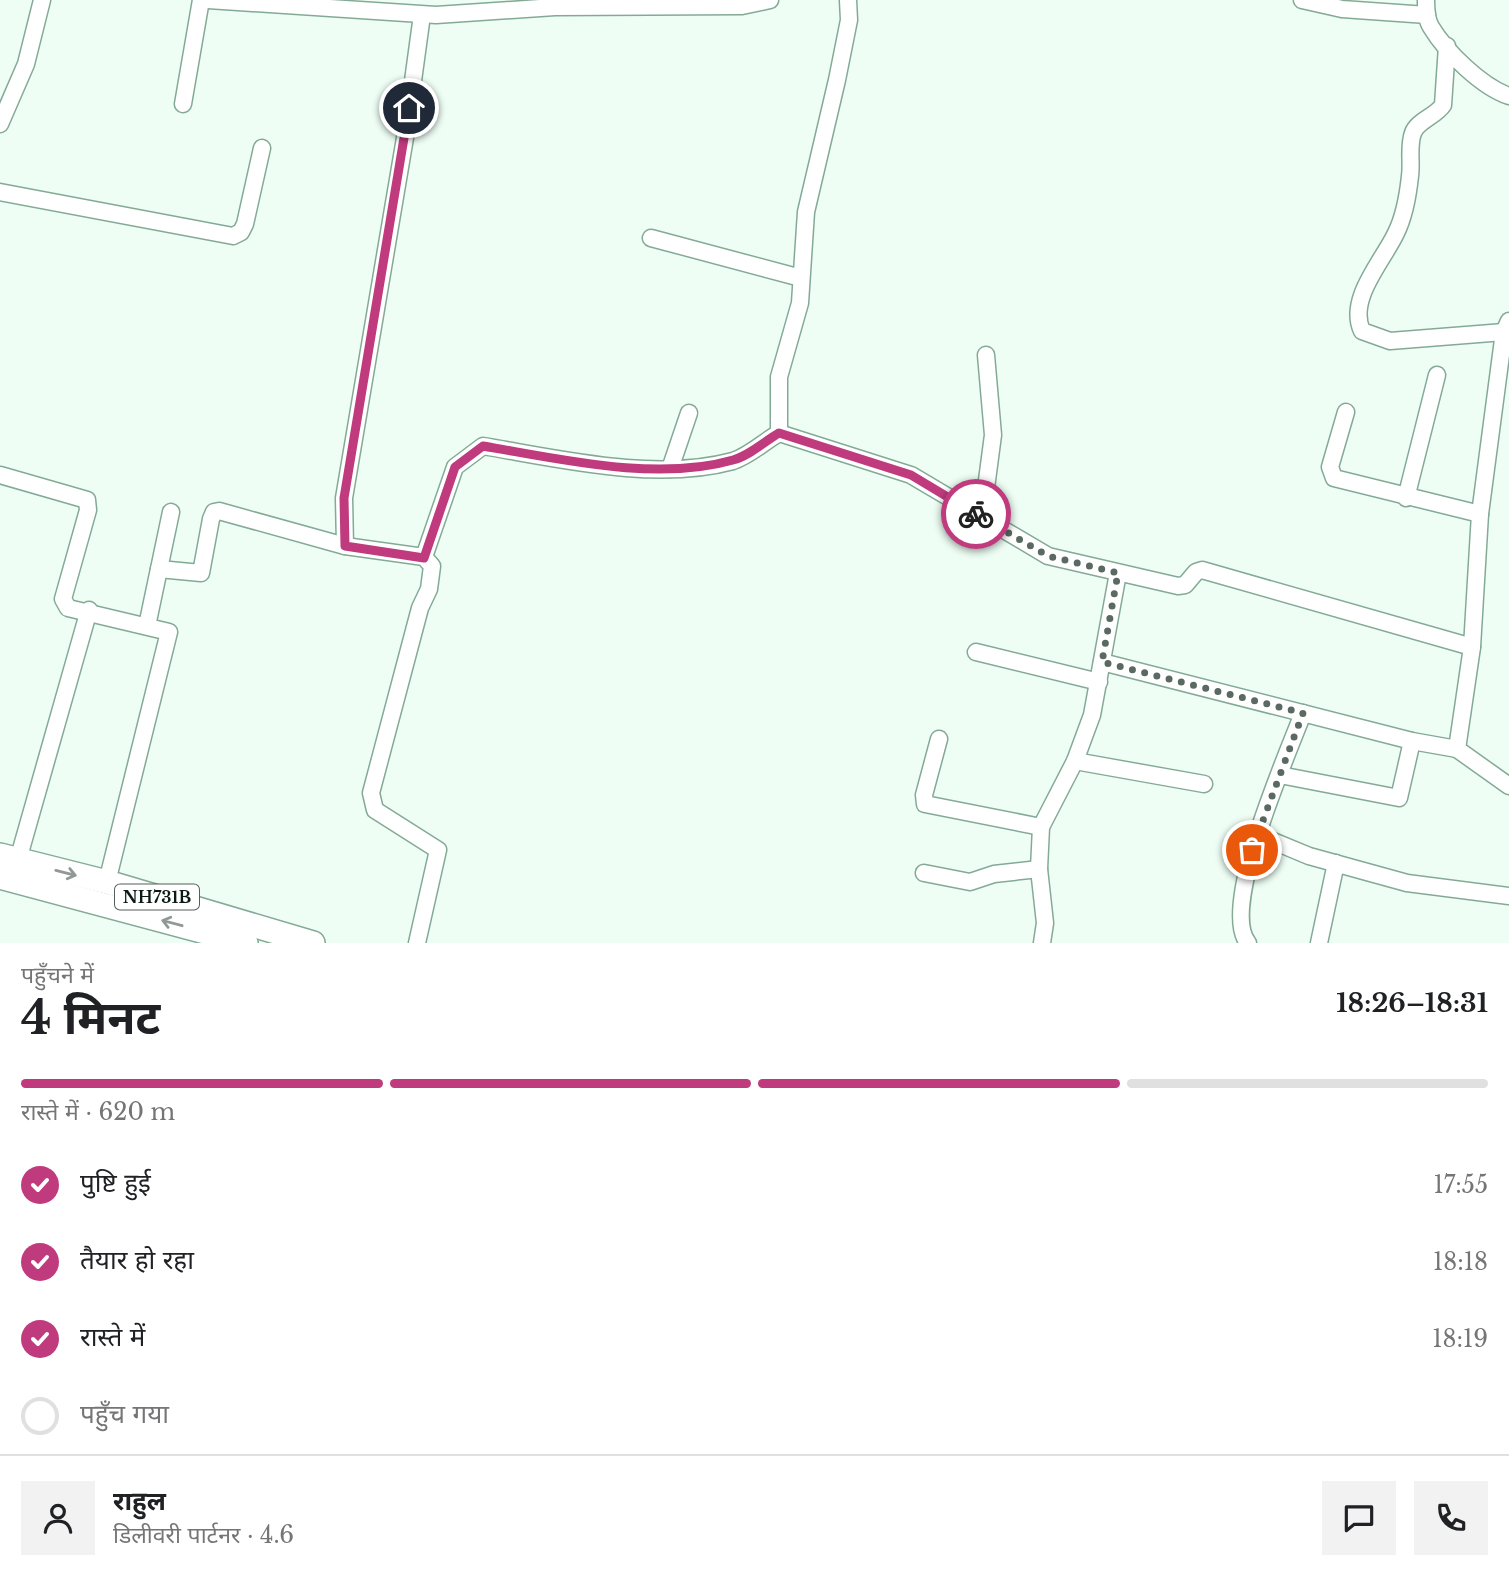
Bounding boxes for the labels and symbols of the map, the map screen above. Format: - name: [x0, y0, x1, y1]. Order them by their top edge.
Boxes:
- pin: [379, 78, 439, 138]
- courier: [941, 479, 1011, 549]
- pin: [1222, 820, 1282, 880]
- one-way arrow: [54, 867, 77, 880]
- road number: NH731B: [115, 884, 199, 909]
- one-way arrow: [161, 916, 184, 929]

